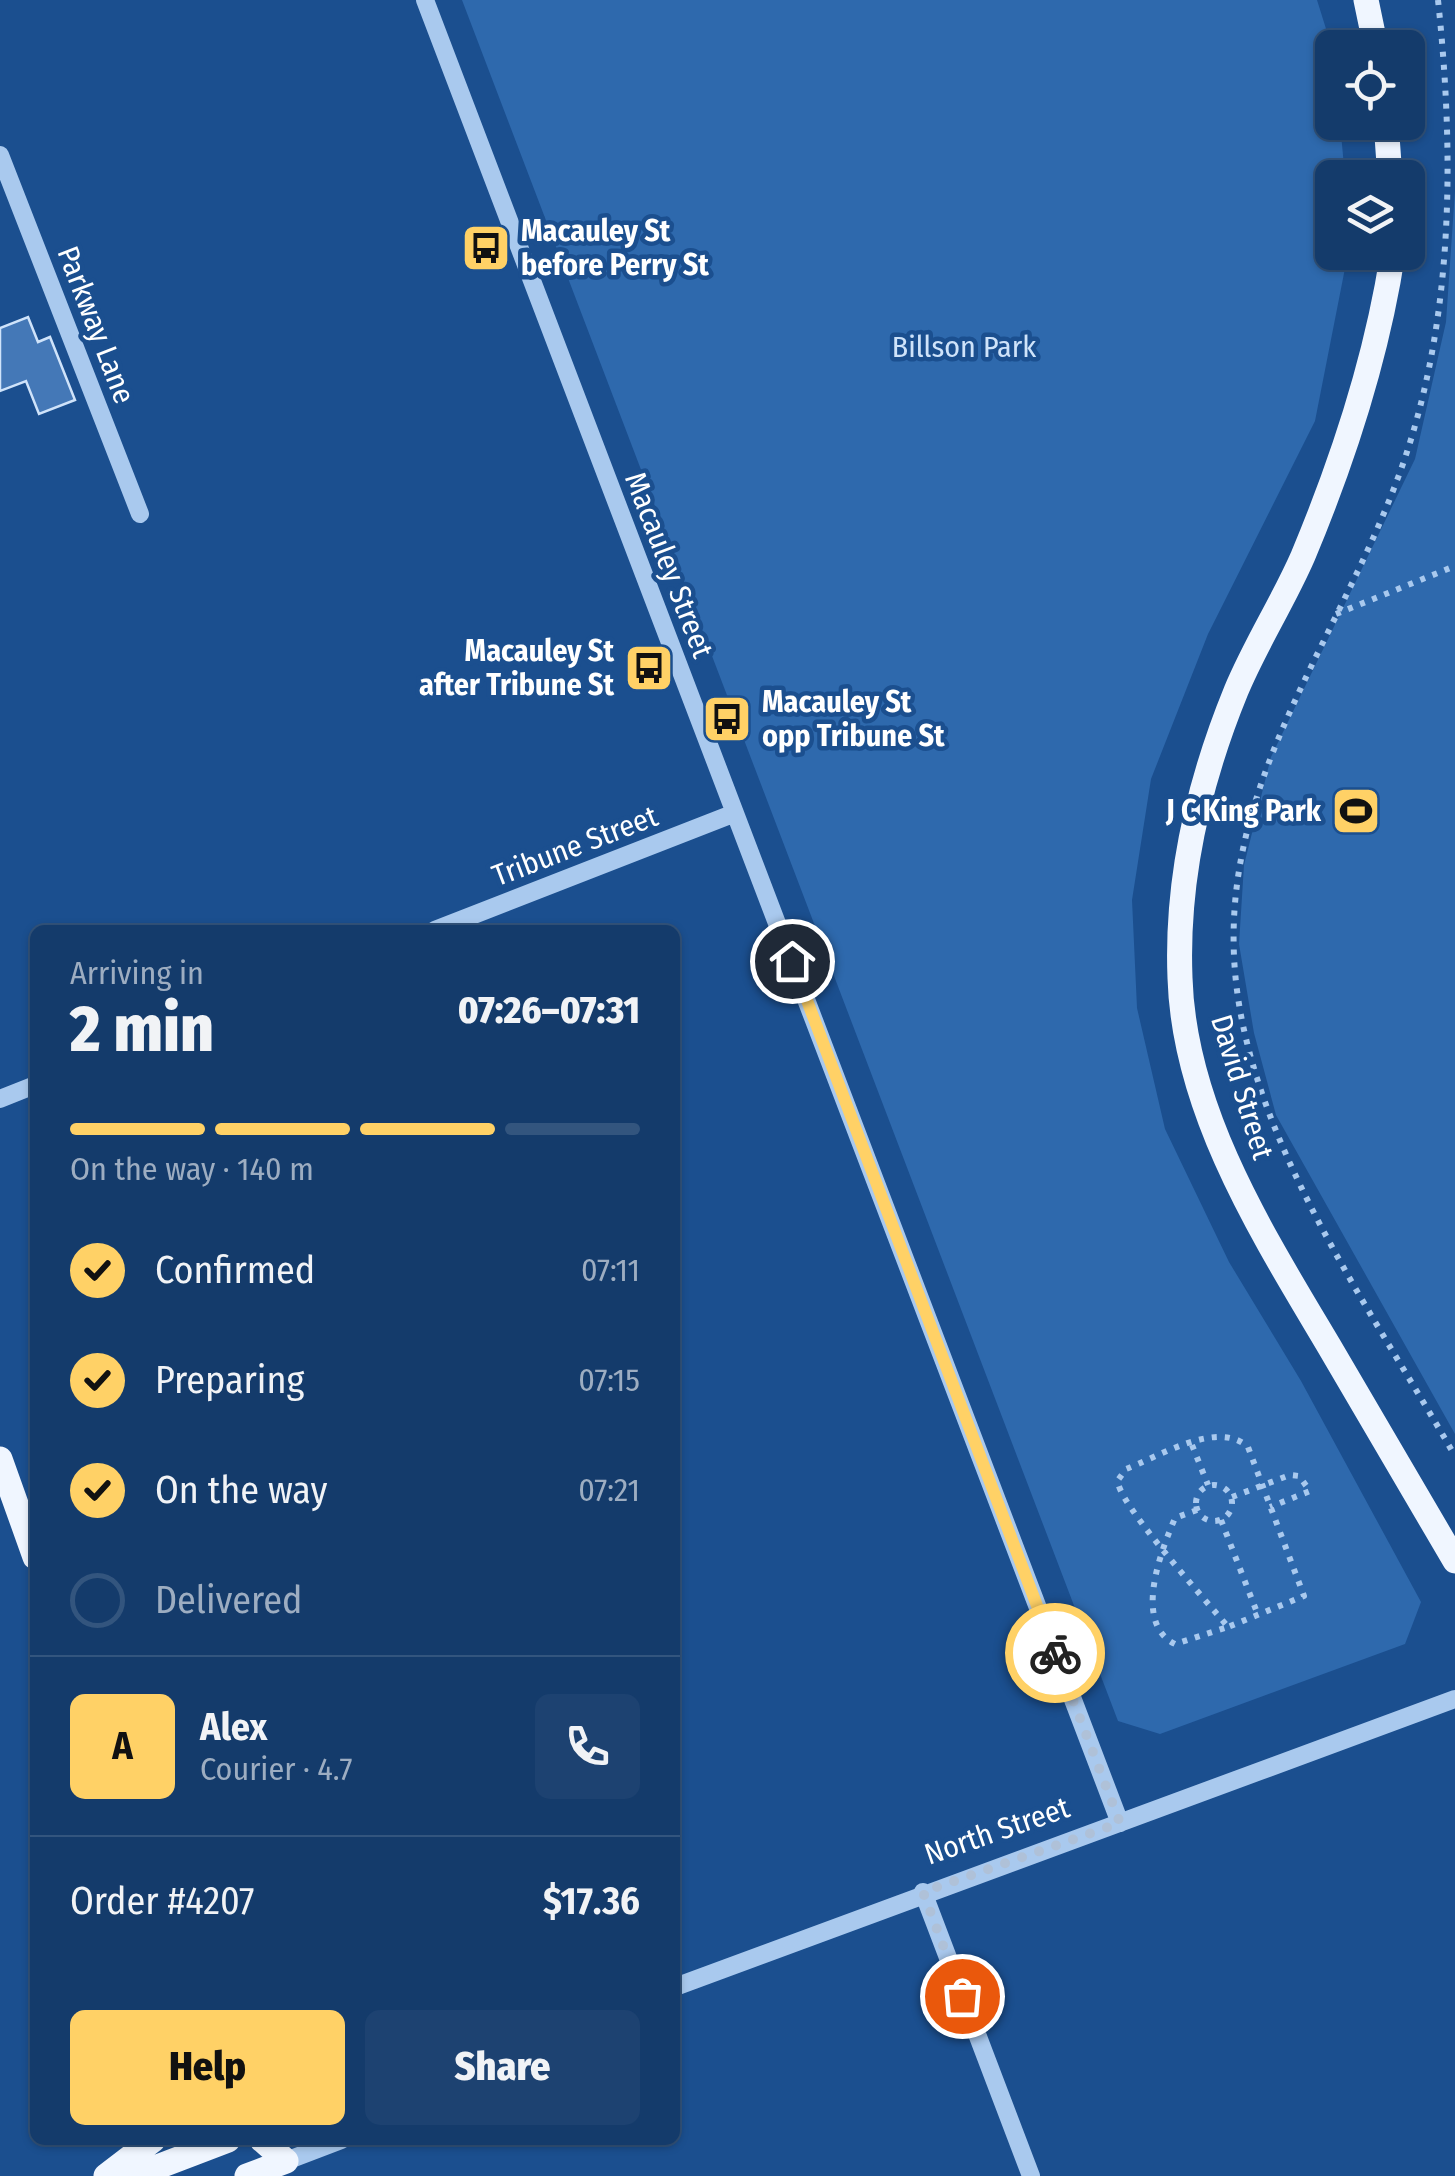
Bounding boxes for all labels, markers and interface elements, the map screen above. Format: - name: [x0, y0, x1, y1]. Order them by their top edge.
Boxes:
- map controls: [1315, 30, 1425, 270]
- button: locate: [1315, 30, 1425, 140]
- button: layers: [1315, 160, 1425, 270]
- place label: Macauley St before Perry St: [521, 213, 709, 283]
- bus stop icon: Macauley St before Perry St: [460, 222, 512, 274]
- street label: Parkway Lane: [50, 241, 142, 409]
- park label: Billson Park: [892, 329, 1036, 365]
- street label: Macauley Street: [617, 467, 721, 663]
- place label: Macauley St after Tribune St: [419, 633, 614, 703]
- bus stop icon: Macauley St after Tribune St: [623, 642, 675, 694]
- place label: Macauley St opp Tribune St: [762, 684, 945, 754]
- bus stop icon: Macauley St opp Tribune St: [701, 693, 753, 745]
- sports icon: J C King Park: [1330, 785, 1382, 837]
- place label: J C King Park: [1165, 793, 1322, 829]
- street label: Tribune Street: [487, 798, 663, 894]
- pin: [750, 919, 835, 1004]
- icon: home: [765, 934, 820, 989]
- text: Arriving in: [70, 954, 204, 992]
- text: 07:26–07:31: [458, 987, 640, 1033]
- text: 2 min: [70, 990, 214, 1068]
- street label: David Street: [1203, 1010, 1281, 1164]
- text: On the way · 140 m: [70, 1150, 314, 1188]
- icon: check: [70, 1243, 125, 1298]
- text: Confirmed: [155, 1247, 315, 1293]
- text: 07:11: [581, 1251, 640, 1289]
- icon: check: [70, 1353, 125, 1408]
- text: Preparing: [155, 1357, 304, 1403]
- text: 07:15: [578, 1361, 640, 1399]
- icon: check: [70, 1463, 125, 1518]
- text: On the way: [155, 1467, 327, 1513]
- text: 07:21: [578, 1471, 640, 1509]
- text: Delivered: [155, 1577, 302, 1623]
- courier: [1005, 1603, 1105, 1703]
- icon: bike: [1028, 1626, 1083, 1681]
- button: phone: [535, 1694, 640, 1799]
- text: Alex: [200, 1704, 267, 1750]
- text: A: [112, 1723, 133, 1769]
- text: Courier · 4.7: [200, 1750, 352, 1788]
- street label: North Street: [920, 1789, 1074, 1873]
- text: Order #4207: [70, 1878, 255, 1924]
- text: $17.36: [543, 1878, 640, 1924]
- pin: [920, 1954, 1005, 2039]
- icon: bag: [935, 1969, 990, 2024]
- button: Help: [70, 2010, 345, 2125]
- button: Share: [365, 2010, 640, 2125]

